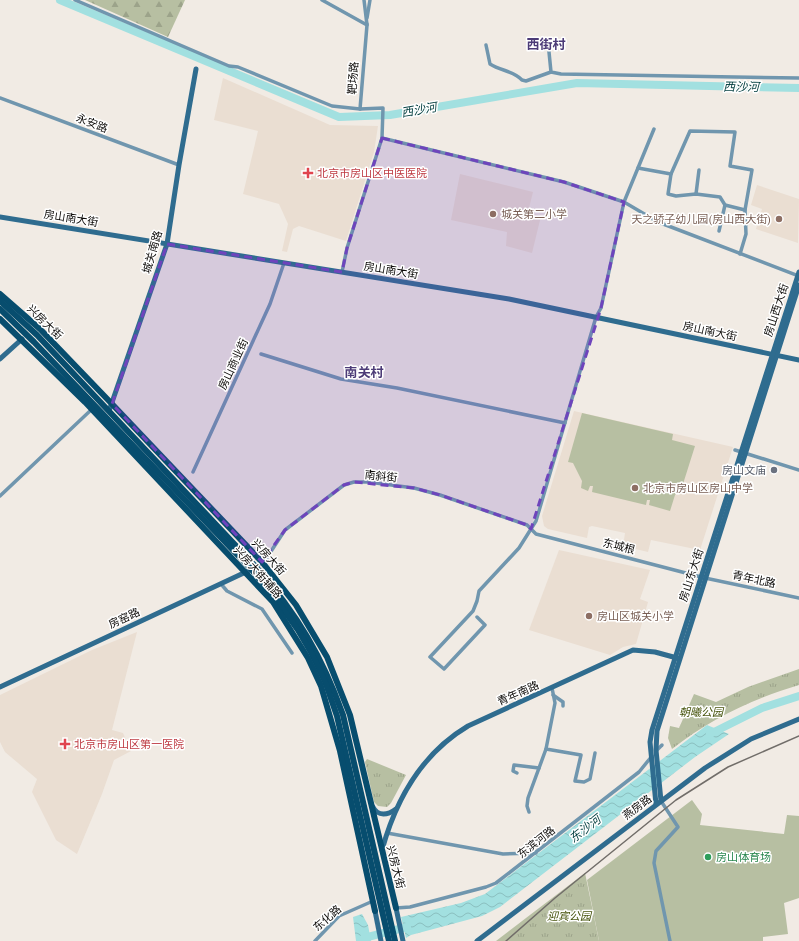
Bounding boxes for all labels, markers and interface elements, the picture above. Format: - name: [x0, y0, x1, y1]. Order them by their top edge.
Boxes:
- district label: 西街村: [526, 37, 566, 52]
- street label: 靶场路: [346, 61, 360, 95]
- water label: 西沙河: [723, 80, 761, 94]
- water label: 西沙河: [400, 100, 440, 120]
- street label: 永安路: [74, 111, 110, 135]
- marker: 北京市房山区中医医院: [302, 167, 314, 179]
- place label: 北京市房山区中医医院: [317, 167, 427, 179]
- street label: 房山南大街: [43, 208, 99, 228]
- place label: 城关第二小学: [501, 208, 567, 220]
- marker: 城关第二小学: [488, 209, 498, 219]
- place label: 天之骄子幼儿园(房山西大街): [631, 213, 771, 226]
- marker: 天之骄子幼儿园(房山西大街): [774, 214, 784, 224]
- street label: 城关南路: [140, 229, 164, 275]
- street label: 房山南大街: [363, 260, 419, 280]
- street label: 房山西大街: [762, 282, 790, 338]
- street label: 兴房大街: [25, 302, 65, 342]
- street label: 房山南大街: [682, 319, 738, 343]
- street label: 房山商业街: [216, 337, 250, 391]
- district label: 南关村: [344, 365, 384, 380]
- place label: 房山文庙: [722, 464, 766, 476]
- marker: 房山文庙: [769, 465, 779, 475]
- street label: 南斜街: [364, 468, 398, 484]
- place label: 北京市房山区房山中学: [643, 482, 753, 494]
- marker: 北京市房山区房山中学: [630, 483, 640, 493]
- street label: 东城根: [602, 536, 636, 556]
- street label: 兴房大街: [250, 537, 288, 577]
- street label: 兴房大街辅路: [231, 543, 285, 601]
- street label: 房山东大街: [677, 547, 705, 603]
- street label: 青年北路: [731, 569, 777, 589]
- street label: 房窑路: [107, 606, 141, 630]
- place label: 房山区城关小学: [597, 610, 674, 622]
- marker: 房山区城关小学: [584, 611, 594, 621]
- street label: 青年南路: [495, 679, 541, 707]
- park label: 朝曦公园: [679, 706, 725, 718]
- marker: 北京市房山区第一医院: [59, 738, 71, 750]
- place label: 北京市房山区第一医院: [74, 738, 184, 750]
- street label: 燕房路: [620, 792, 654, 822]
- water label: 东沙河: [567, 811, 605, 846]
- street label: 东滨河路: [515, 824, 557, 860]
- street label: 兴房大街: [385, 844, 407, 890]
- place label: 房山体育场: [716, 851, 771, 863]
- marker: 房山体育场: [703, 852, 713, 862]
- street label: 东化路: [311, 903, 343, 933]
- park label: 迎宾公园: [547, 910, 593, 922]

